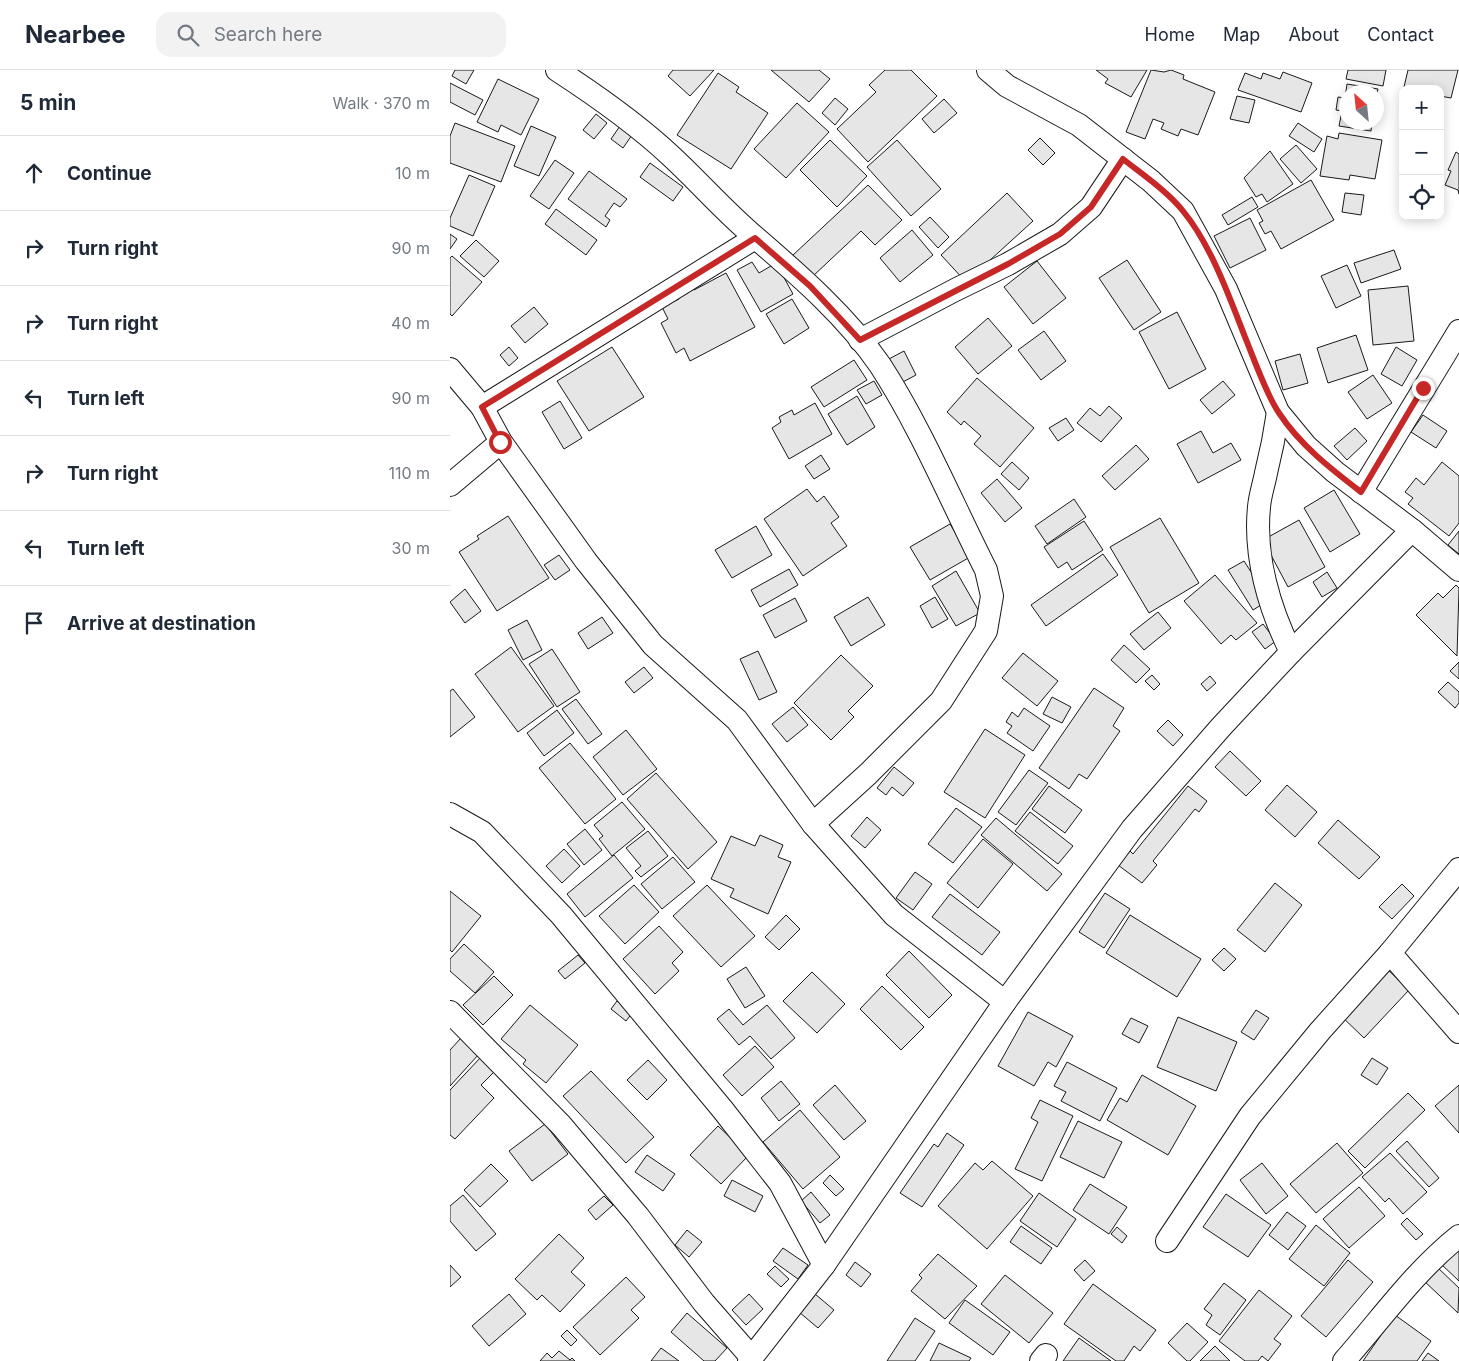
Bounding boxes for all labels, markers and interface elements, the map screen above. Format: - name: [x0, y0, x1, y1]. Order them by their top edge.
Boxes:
- search box: [156, 12, 506, 57]
- text: Nearbee: [25, 20, 126, 49]
- icon: search: [174, 21, 202, 49]
- text: Search here: [214, 23, 322, 46]
- text: Home: [1145, 24, 1195, 45]
- text: Map: [1223, 24, 1260, 45]
- text: About: [1288, 24, 1339, 45]
- text: Contact: [1367, 24, 1434, 45]
- north arrow: [1339, 85, 1384, 130]
- map controls: [1399, 85, 1444, 220]
- button: +: [1399, 85, 1444, 130]
- text: 5 min: [20, 90, 76, 115]
- text: Walk · 370 m: [333, 93, 430, 113]
- button: −: [1399, 130, 1444, 175]
- icon: ahead: [20, 159, 48, 187]
- text: Continue: [67, 162, 152, 185]
- text: 10 m: [395, 163, 430, 183]
- button: locate: [1399, 175, 1444, 220]
- icon: right: [20, 234, 48, 262]
- text: Turn right: [67, 237, 158, 260]
- text: 90 m: [391, 238, 430, 258]
- icon: right: [20, 309, 48, 337]
- text: Turn right: [67, 312, 158, 335]
- text: 40 m: [391, 313, 430, 333]
- route end: [1412, 377, 1435, 400]
- icon: left: [20, 384, 48, 412]
- text: Turn left: [67, 387, 145, 410]
- text: 90 m: [391, 388, 430, 408]
- route start: [489, 431, 512, 454]
- icon: right: [20, 459, 48, 487]
- text: Turn right: [67, 462, 158, 485]
- text: 110 m: [388, 463, 430, 483]
- icon: left: [20, 534, 48, 562]
- text: Turn left: [67, 537, 145, 560]
- text: 30 m: [392, 538, 430, 558]
- icon: arrive: [20, 609, 48, 637]
- text: Arrive at destination: [67, 612, 256, 635]

